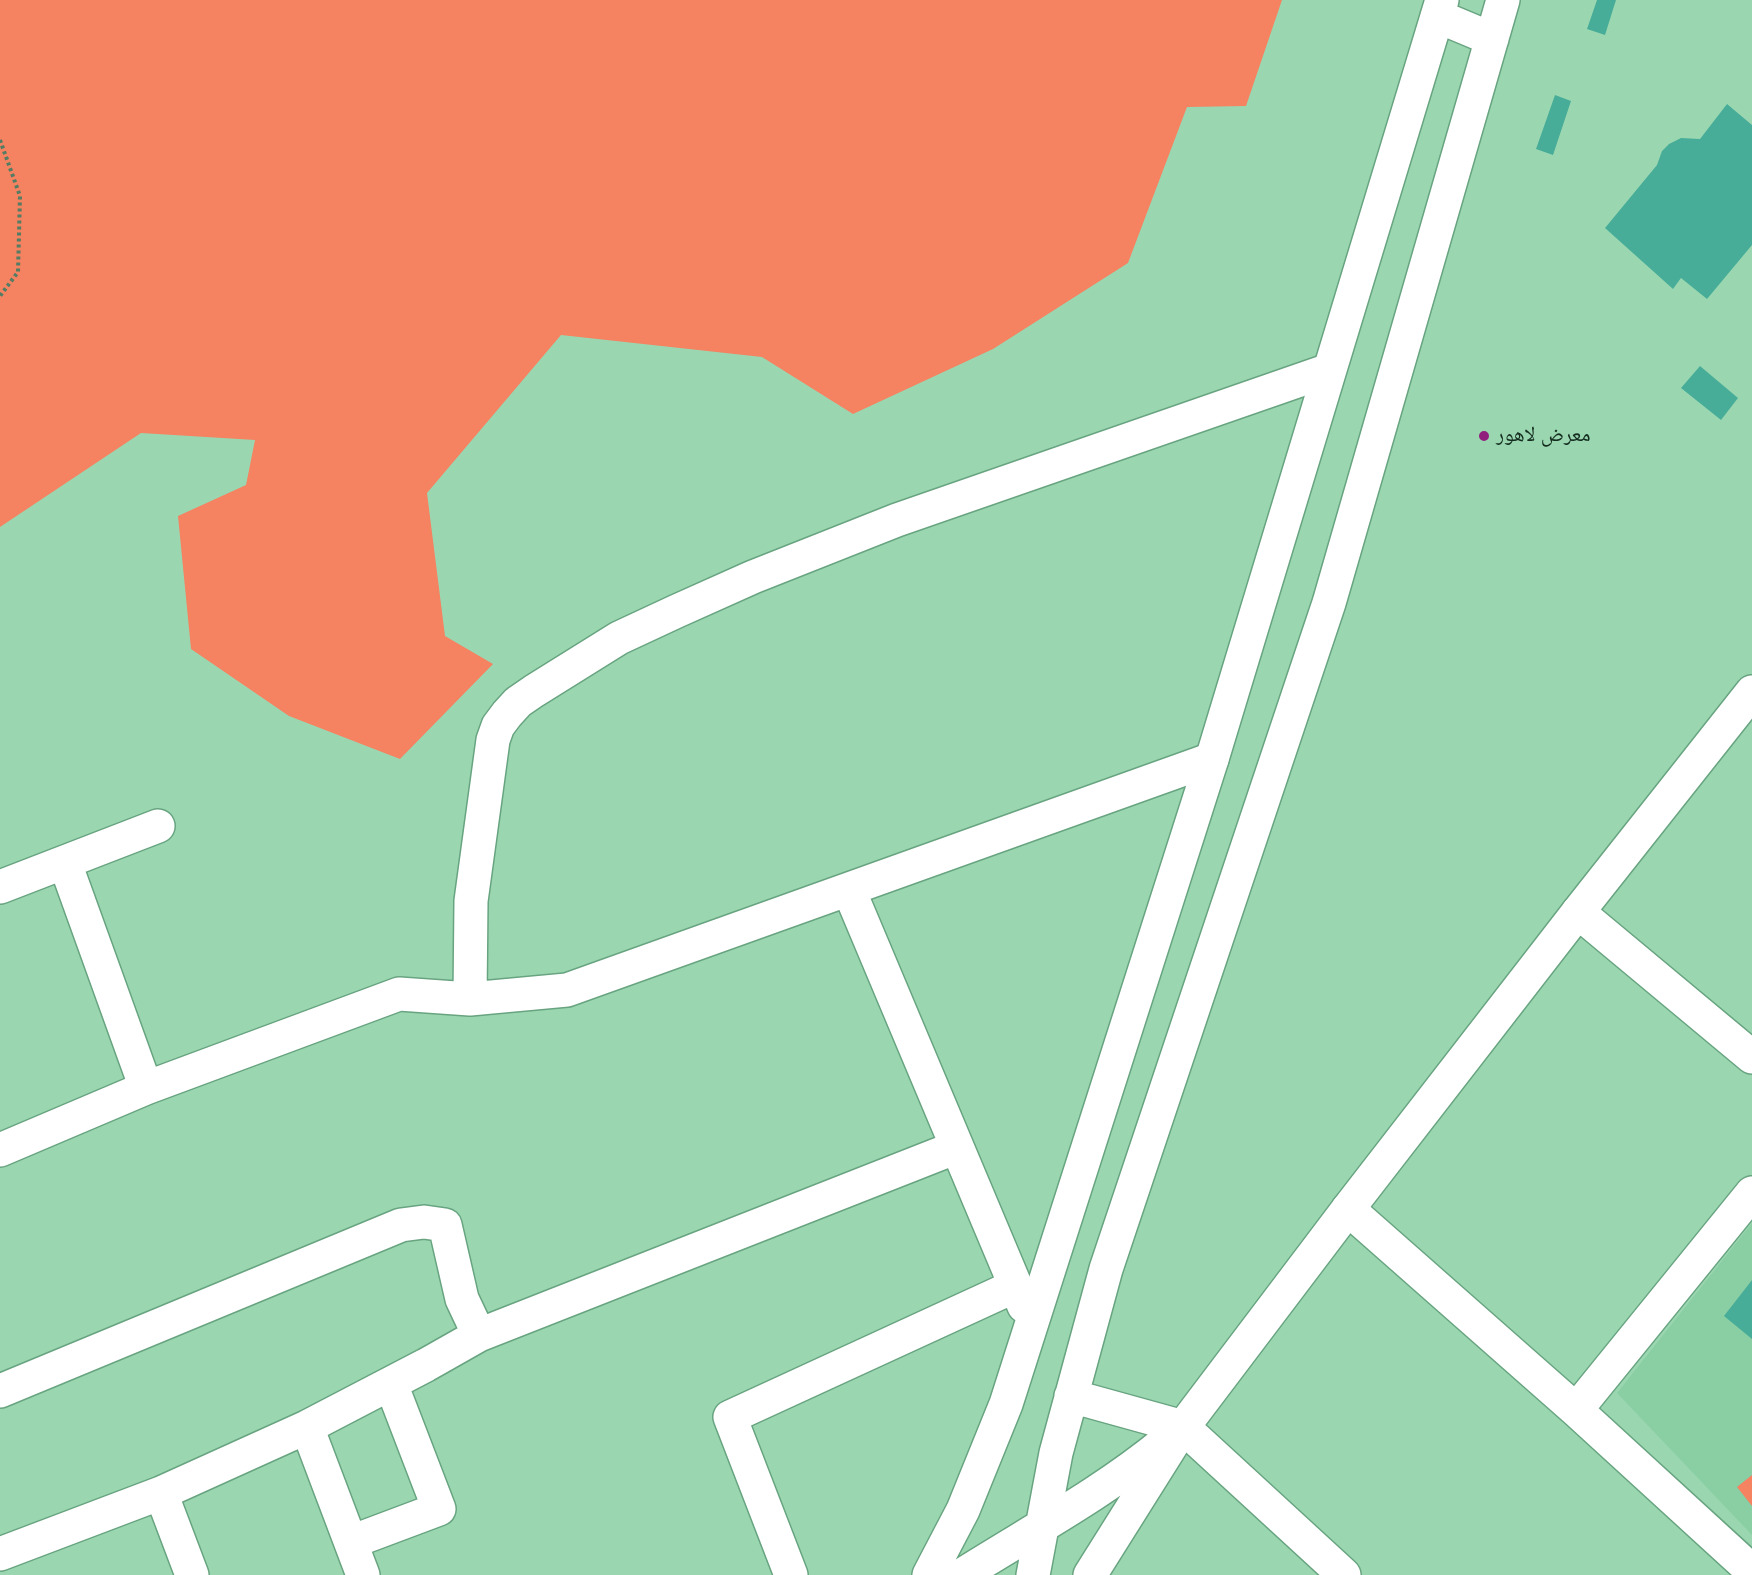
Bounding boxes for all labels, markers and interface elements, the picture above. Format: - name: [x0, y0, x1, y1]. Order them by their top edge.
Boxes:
- place label: معرض لاهور: [1496, 423, 1590, 449]
- marker: معرض لاهور: [1477, 429, 1491, 443]

